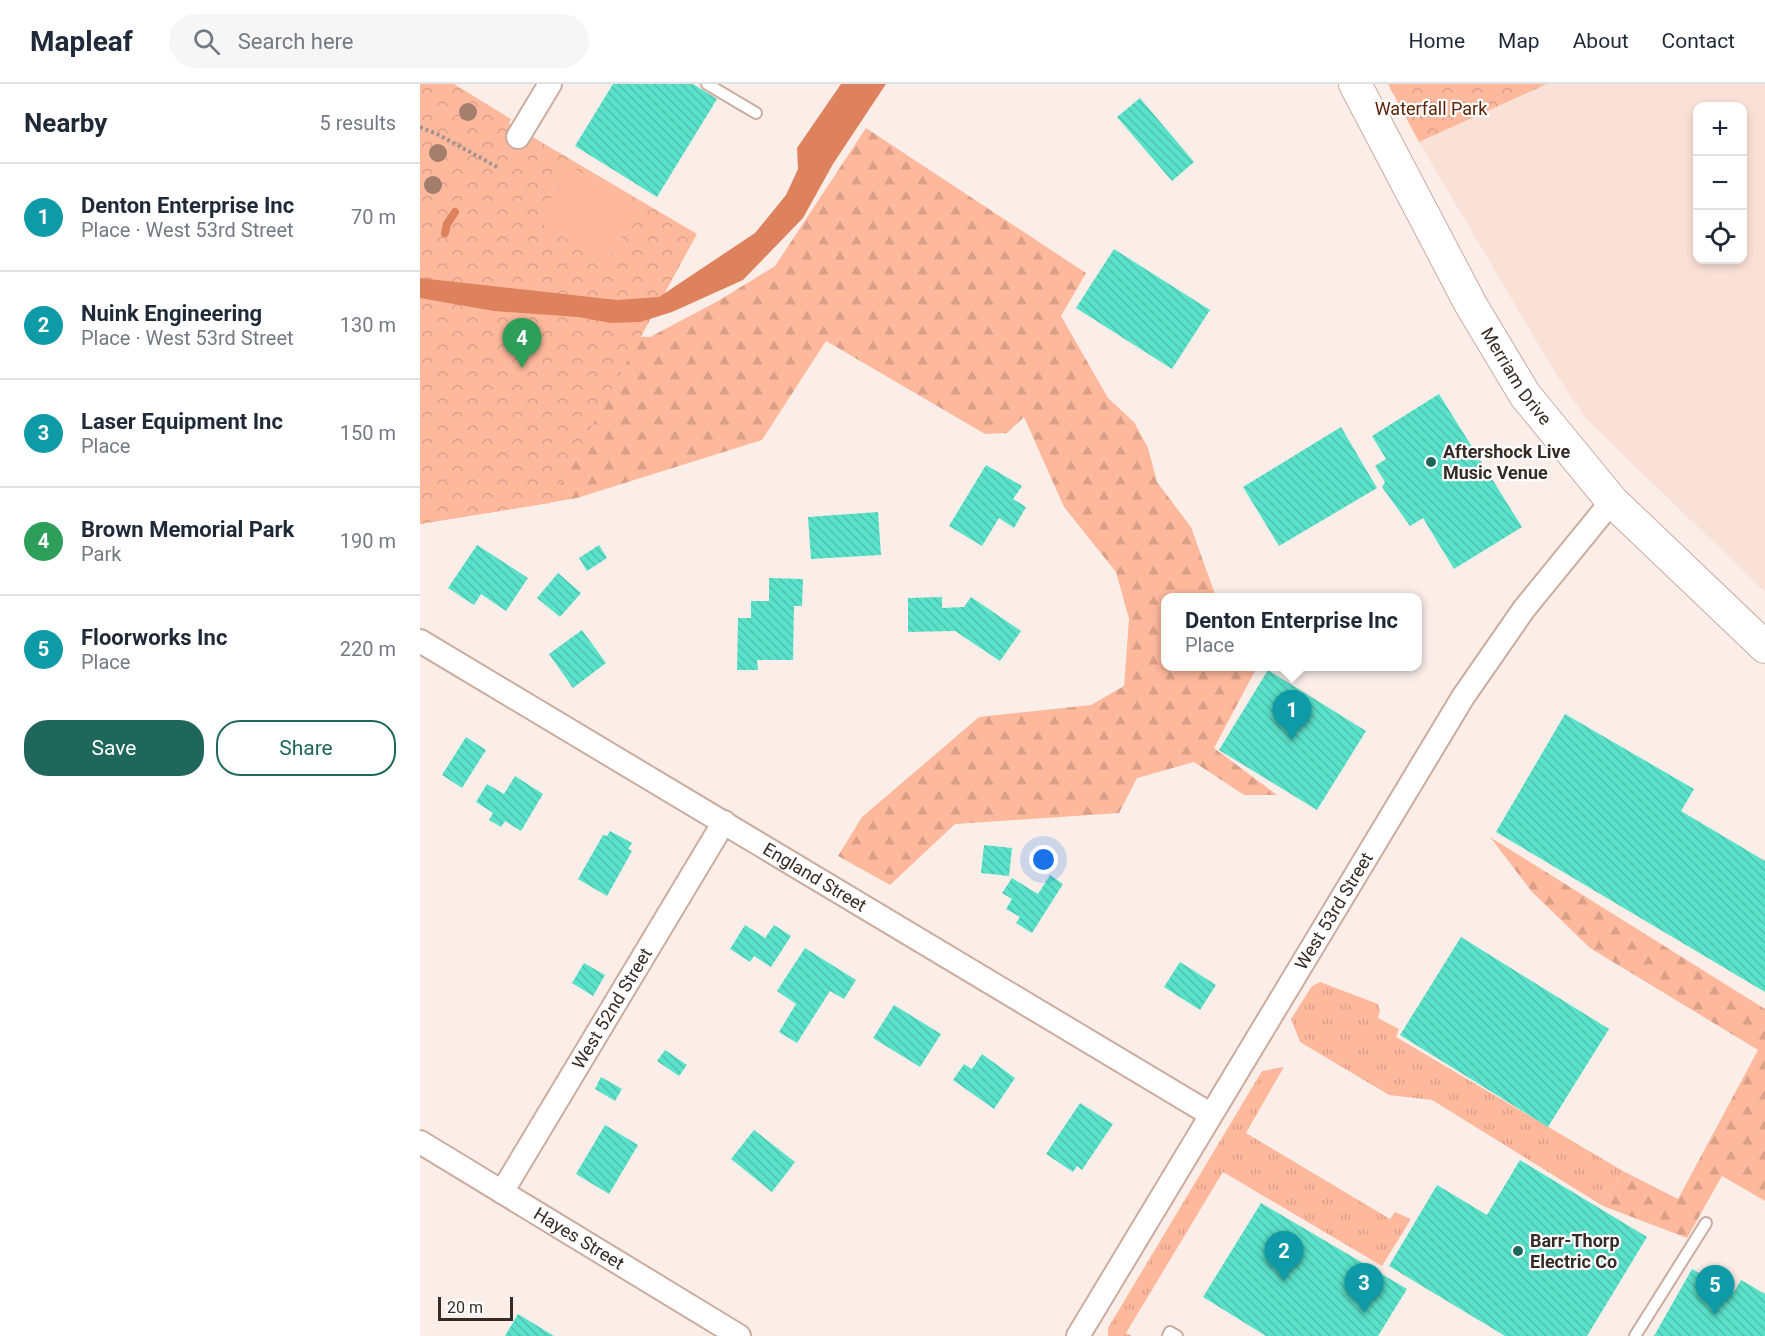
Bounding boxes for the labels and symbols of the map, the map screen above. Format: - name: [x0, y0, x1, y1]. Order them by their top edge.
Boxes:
- park label: Waterfall Park: [1375, 98, 1488, 119]
- pin: 4: [502, 318, 542, 368]
- street label: Merriam Drive: [1477, 324, 1556, 429]
- place label: Aftershock Live Music Venue: [1443, 441, 1570, 483]
- marker: Aftershock Live Music Venue: [1424, 455, 1438, 469]
- pin: 1: [1272, 690, 1312, 740]
- street label: England Street: [760, 838, 870, 916]
- your location: [1029, 845, 1058, 874]
- street label: West 53rd Street: [1290, 848, 1377, 973]
- street label: West 52nd Street: [567, 944, 656, 1072]
- street label: Hayes Street: [530, 1203, 628, 1274]
- place label: Barr-Thorp Electric Co: [1530, 1230, 1620, 1272]
- pin: 2: [1264, 1232, 1304, 1281]
- marker: Barr-Thorp Electric Co: [1511, 1244, 1525, 1258]
- pin: 3: [1344, 1264, 1384, 1313]
- pin: 5: [1696, 1266, 1734, 1315]
- scale bar: [438, 1294, 513, 1322]

